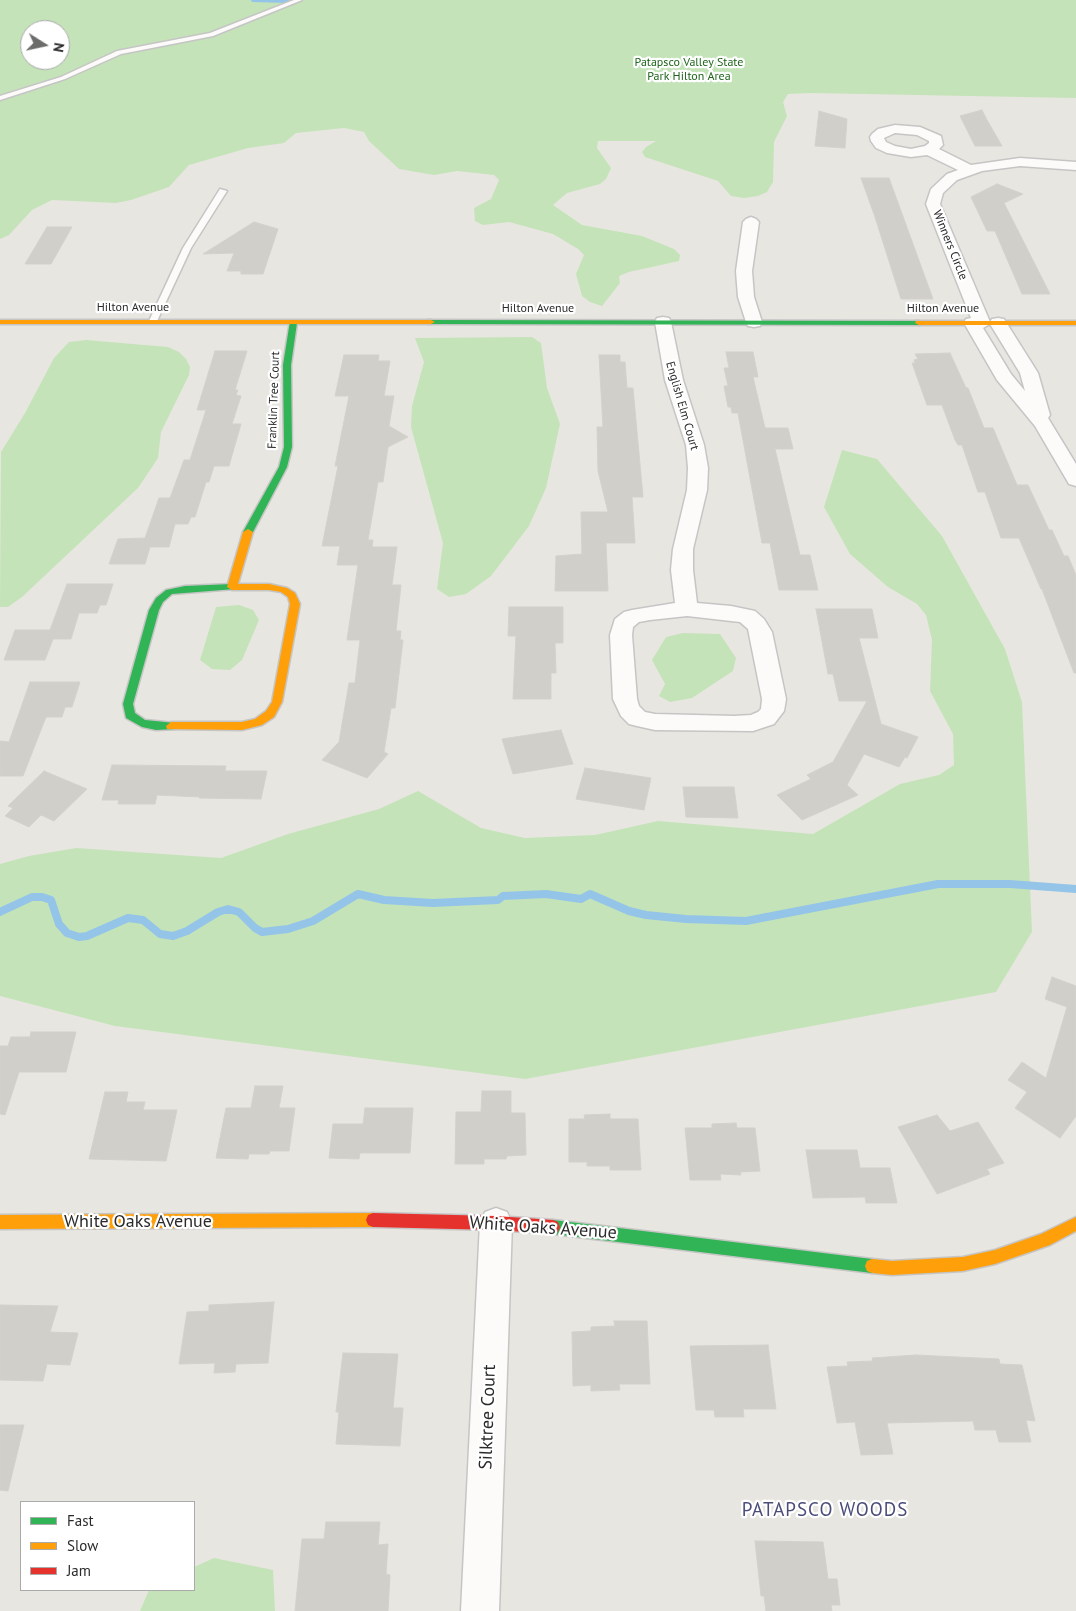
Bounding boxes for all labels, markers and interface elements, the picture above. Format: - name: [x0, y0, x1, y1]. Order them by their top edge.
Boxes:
- north arrow: [20, 20, 70, 70]
- text: N: [49, 41, 68, 54]
- park label: Patapsco Valley State Park Hilton Area: [635, 56, 743, 84]
- street label: Winners Circle: [929, 208, 971, 282]
- street label: Hilton Avenue: [97, 301, 169, 315]
- street label: Hilton Avenue: [502, 302, 574, 316]
- street label: Hilton Avenue: [907, 302, 979, 316]
- street label: Franklin Tree Court: [265, 351, 283, 449]
- street label: English Elm Court: [662, 360, 702, 452]
- street label: White Oaks Avenue: [64, 1211, 212, 1233]
- street label: White Oaks Avenue: [468, 1212, 618, 1244]
- street label: Silktree Court: [475, 1364, 501, 1470]
- district label: PATAPSCO WOODS: [740, 1500, 910, 1522]
- legend: [20, 1501, 195, 1591]
- text: Fast: [67, 1511, 94, 1530]
- text: Slow: [67, 1536, 98, 1555]
- text: Jam: [67, 1561, 91, 1580]

